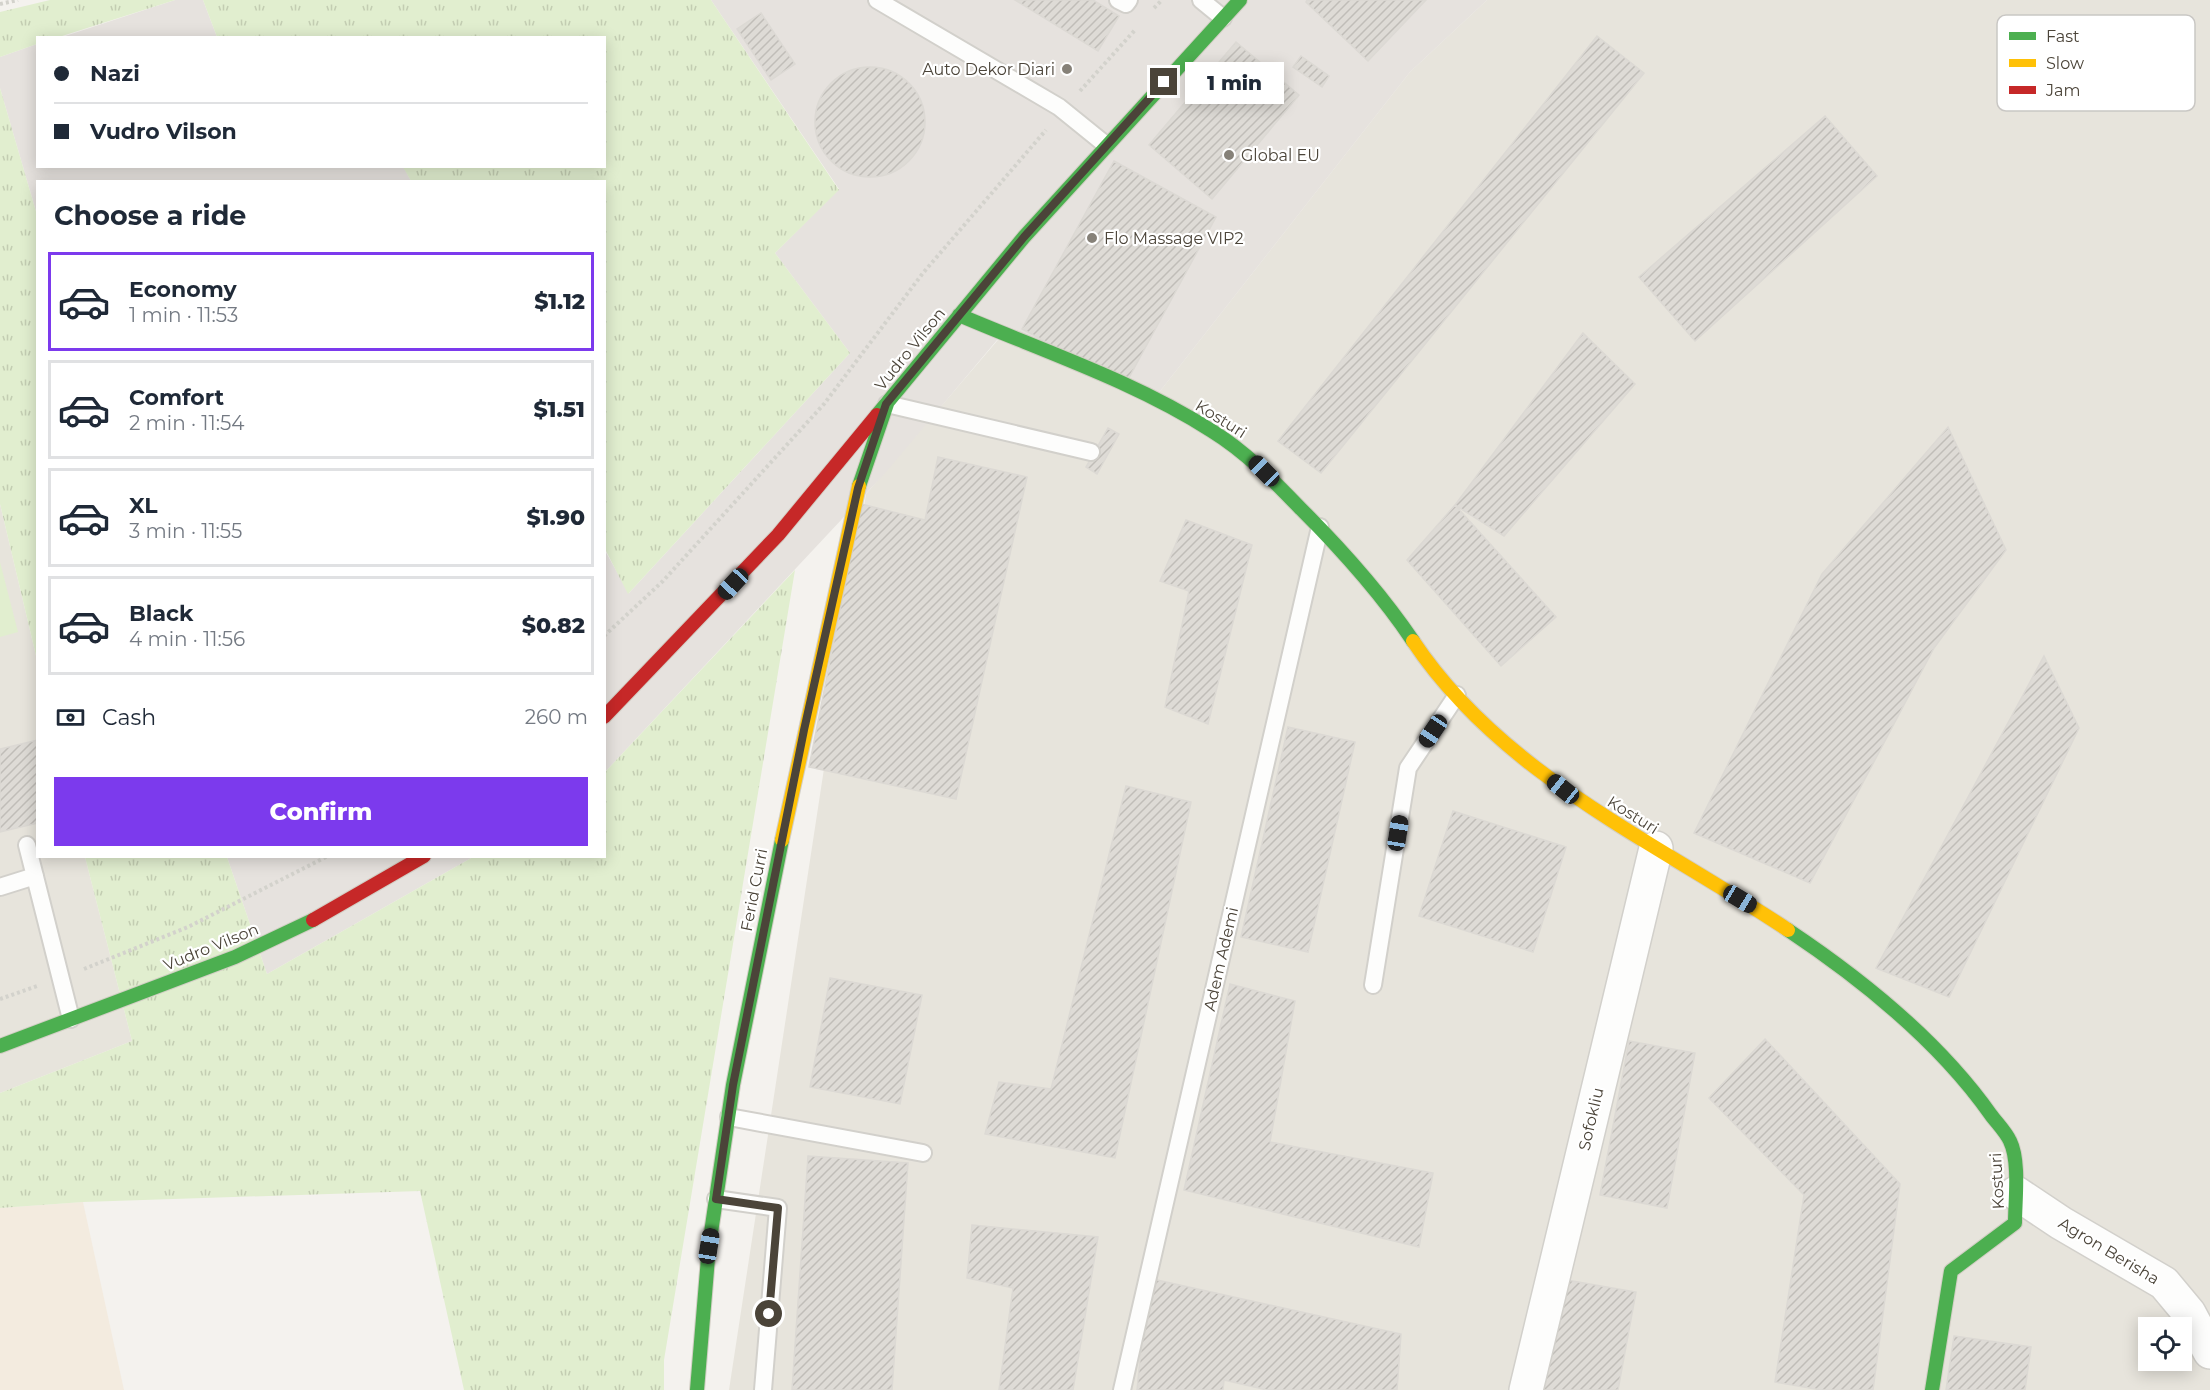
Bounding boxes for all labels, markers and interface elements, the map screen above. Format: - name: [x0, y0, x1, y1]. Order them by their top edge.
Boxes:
- legend: [1997, 15, 2195, 111]
- text: Fast: [2046, 27, 2080, 46]
- text: Slow: [2046, 54, 2084, 73]
- text: Nazi: [90, 60, 140, 87]
- place label: Auto Dekor Diari: [922, 60, 1055, 79]
- callout: 1 min: [1185, 61, 1284, 103]
- marker: Auto Dekor Diari: [1060, 62, 1074, 76]
- route end: [1150, 68, 1177, 95]
- text: 1 min: [1207, 71, 1262, 95]
- text: Jam: [2045, 81, 2080, 100]
- text: Vudro Vilson: [90, 118, 237, 145]
- place label: Global EU: [1241, 146, 1320, 165]
- marker: Global EU: [1222, 148, 1236, 162]
- text: Choose a ride: [54, 199, 246, 232]
- place label: Flo Massage VIP2: [1104, 229, 1244, 248]
- marker: Flo Massage VIP2: [1085, 231, 1099, 245]
- icon: car: [57, 275, 111, 329]
- text: Economy: [129, 276, 237, 303]
- text: $1.12: [534, 288, 585, 315]
- text: 1 min · 11:53: [129, 303, 238, 327]
- street label: Vudro Vilson: [871, 304, 949, 394]
- icon: car: [57, 383, 111, 437]
- text: Comfort: [129, 384, 224, 411]
- text: $1.51: [534, 396, 585, 423]
- street label: Kosturi: [1192, 396, 1250, 442]
- text: 2 min · 11:54: [129, 411, 244, 435]
- car: [1245, 452, 1283, 490]
- icon: car: [57, 491, 111, 545]
- text: XL: [129, 492, 158, 519]
- text: $1.90: [527, 504, 585, 531]
- text: 3 min · 11:55: [129, 519, 242, 543]
- car: [714, 565, 752, 603]
- icon: car: [57, 599, 111, 653]
- text: Black: [129, 600, 193, 627]
- text: $0.82: [522, 612, 585, 639]
- text: 4 min · 11:56: [129, 627, 245, 651]
- icon: cash: [54, 701, 87, 734]
- text: Cash: [102, 704, 156, 731]
- text: 260 m: [525, 705, 588, 729]
- car: [1415, 711, 1451, 751]
- car: [1543, 771, 1583, 807]
- button: Confirm: [54, 777, 588, 846]
- street label: Kosturi: [1604, 792, 1662, 838]
- car: [1386, 814, 1410, 852]
- street label: Ferid Curri: [737, 847, 771, 933]
- car: [1720, 882, 1760, 916]
- street label: Adem Ademi: [1200, 905, 1242, 1013]
- street label: Vudro Vilson: [161, 919, 261, 975]
- street label: Sofokliu: [1575, 1086, 1607, 1152]
- street label: Kosturi: [1986, 1152, 2008, 1210]
- street label: Agron Berisha: [2055, 1213, 2163, 1289]
- car: [697, 1227, 721, 1265]
- route start: [755, 1300, 782, 1327]
- map controls: [2138, 1317, 2192, 1371]
- button: locate: [2138, 1317, 2192, 1371]

